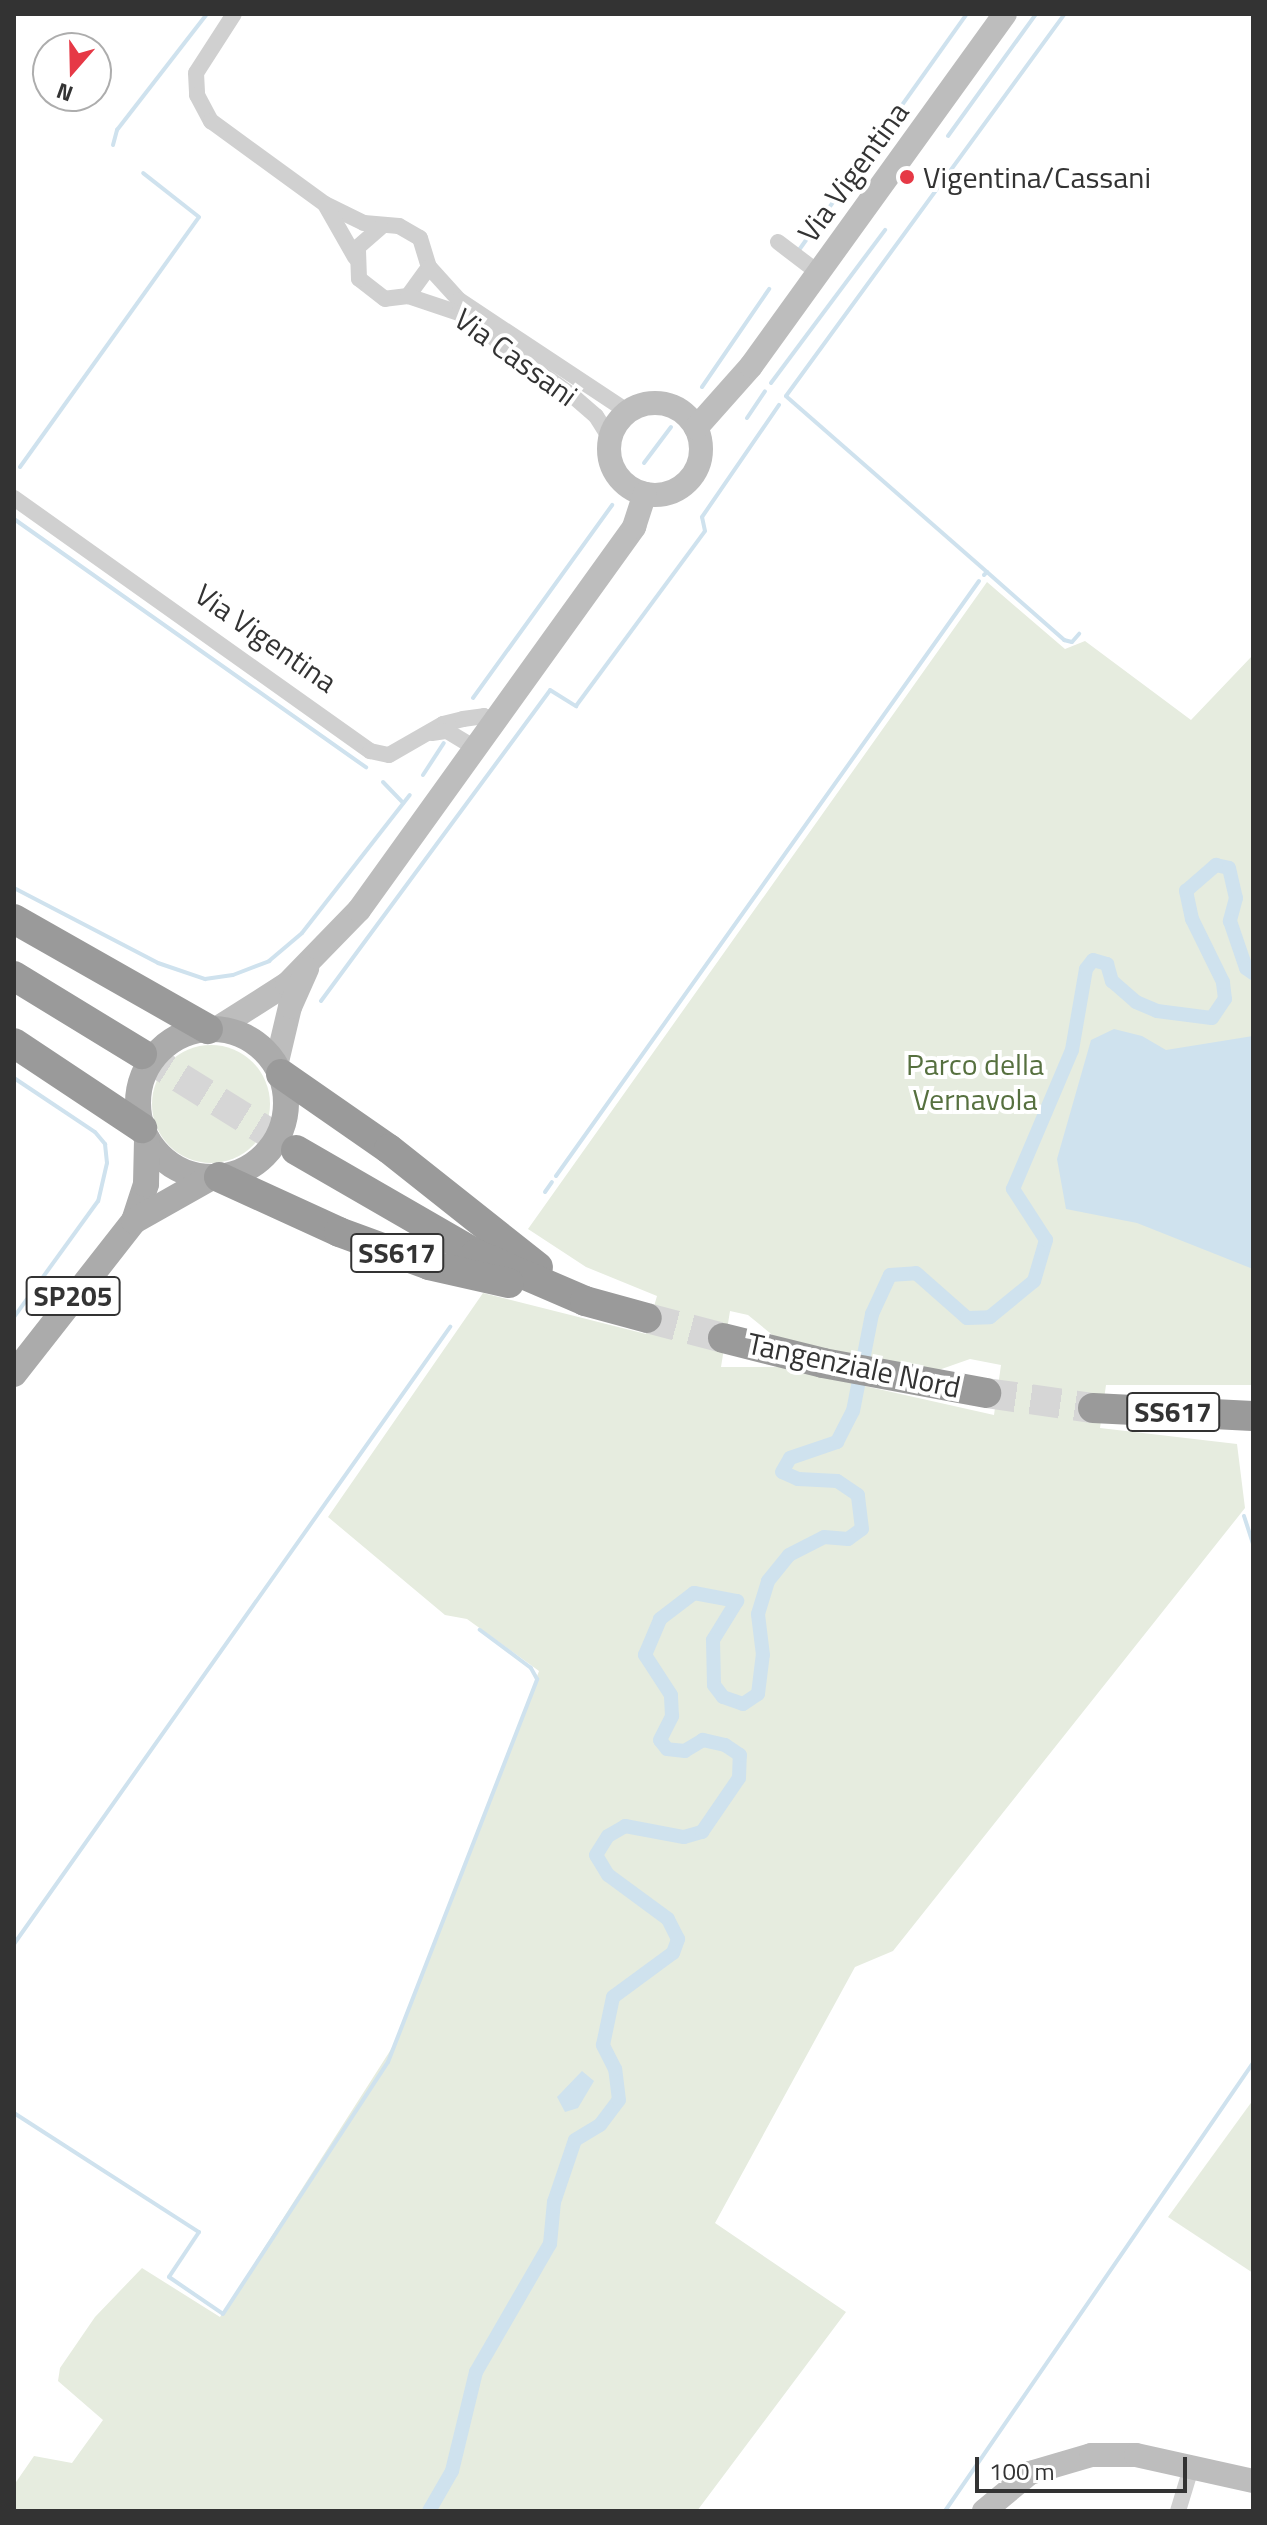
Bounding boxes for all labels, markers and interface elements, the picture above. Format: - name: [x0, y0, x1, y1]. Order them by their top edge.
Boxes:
- north arrow: [32, 32, 112, 112]
- text: N: [51, 74, 77, 111]
- street label: Via Vigentina: [790, 95, 916, 249]
- place label: Vigentina/Cassani: [923, 159, 1151, 195]
- marker: Vigentina/Cassani: [898, 168, 916, 186]
- street label: Via Cassani: [448, 301, 584, 413]
- street label: Via Vigentina: [188, 576, 344, 700]
- park label: Parco della Vernavola: [906, 1046, 1044, 1116]
- road number: SS617: [349, 1229, 445, 1277]
- road number: SP205: [25, 1272, 121, 1320]
- street label: Tangenziale Nord: [744, 1325, 964, 1405]
- road number: SS617: [1125, 1388, 1221, 1436]
- scale bar: [979, 2441, 1191, 2491]
- text: 100 m: [989, 2453, 1055, 2489]

